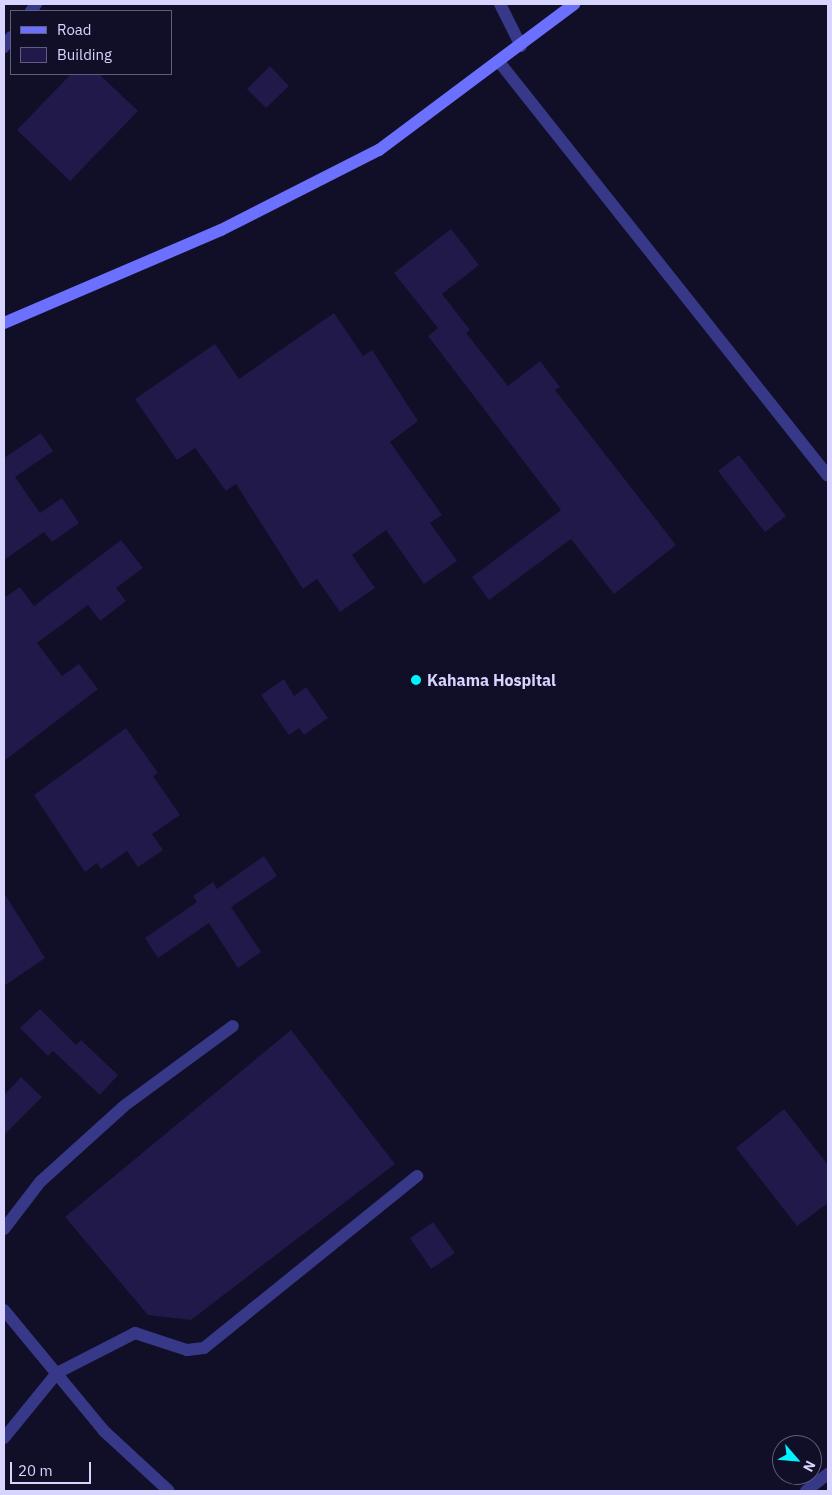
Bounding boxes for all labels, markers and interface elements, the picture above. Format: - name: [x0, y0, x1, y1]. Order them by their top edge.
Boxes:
- legend: [10, 10, 172, 75]
- text: Road: [57, 20, 92, 39]
- text: Building: [57, 45, 112, 64]
- place label: Kahama Hospital: [427, 670, 556, 690]
- marker: Kahama Hospital: [409, 673, 423, 687]
- north arrow: [772, 1435, 822, 1485]
- scale bar: [12, 1452, 94, 1484]
- text: N: [799, 1458, 820, 1475]
- text: 20 m: [18, 1461, 53, 1480]

